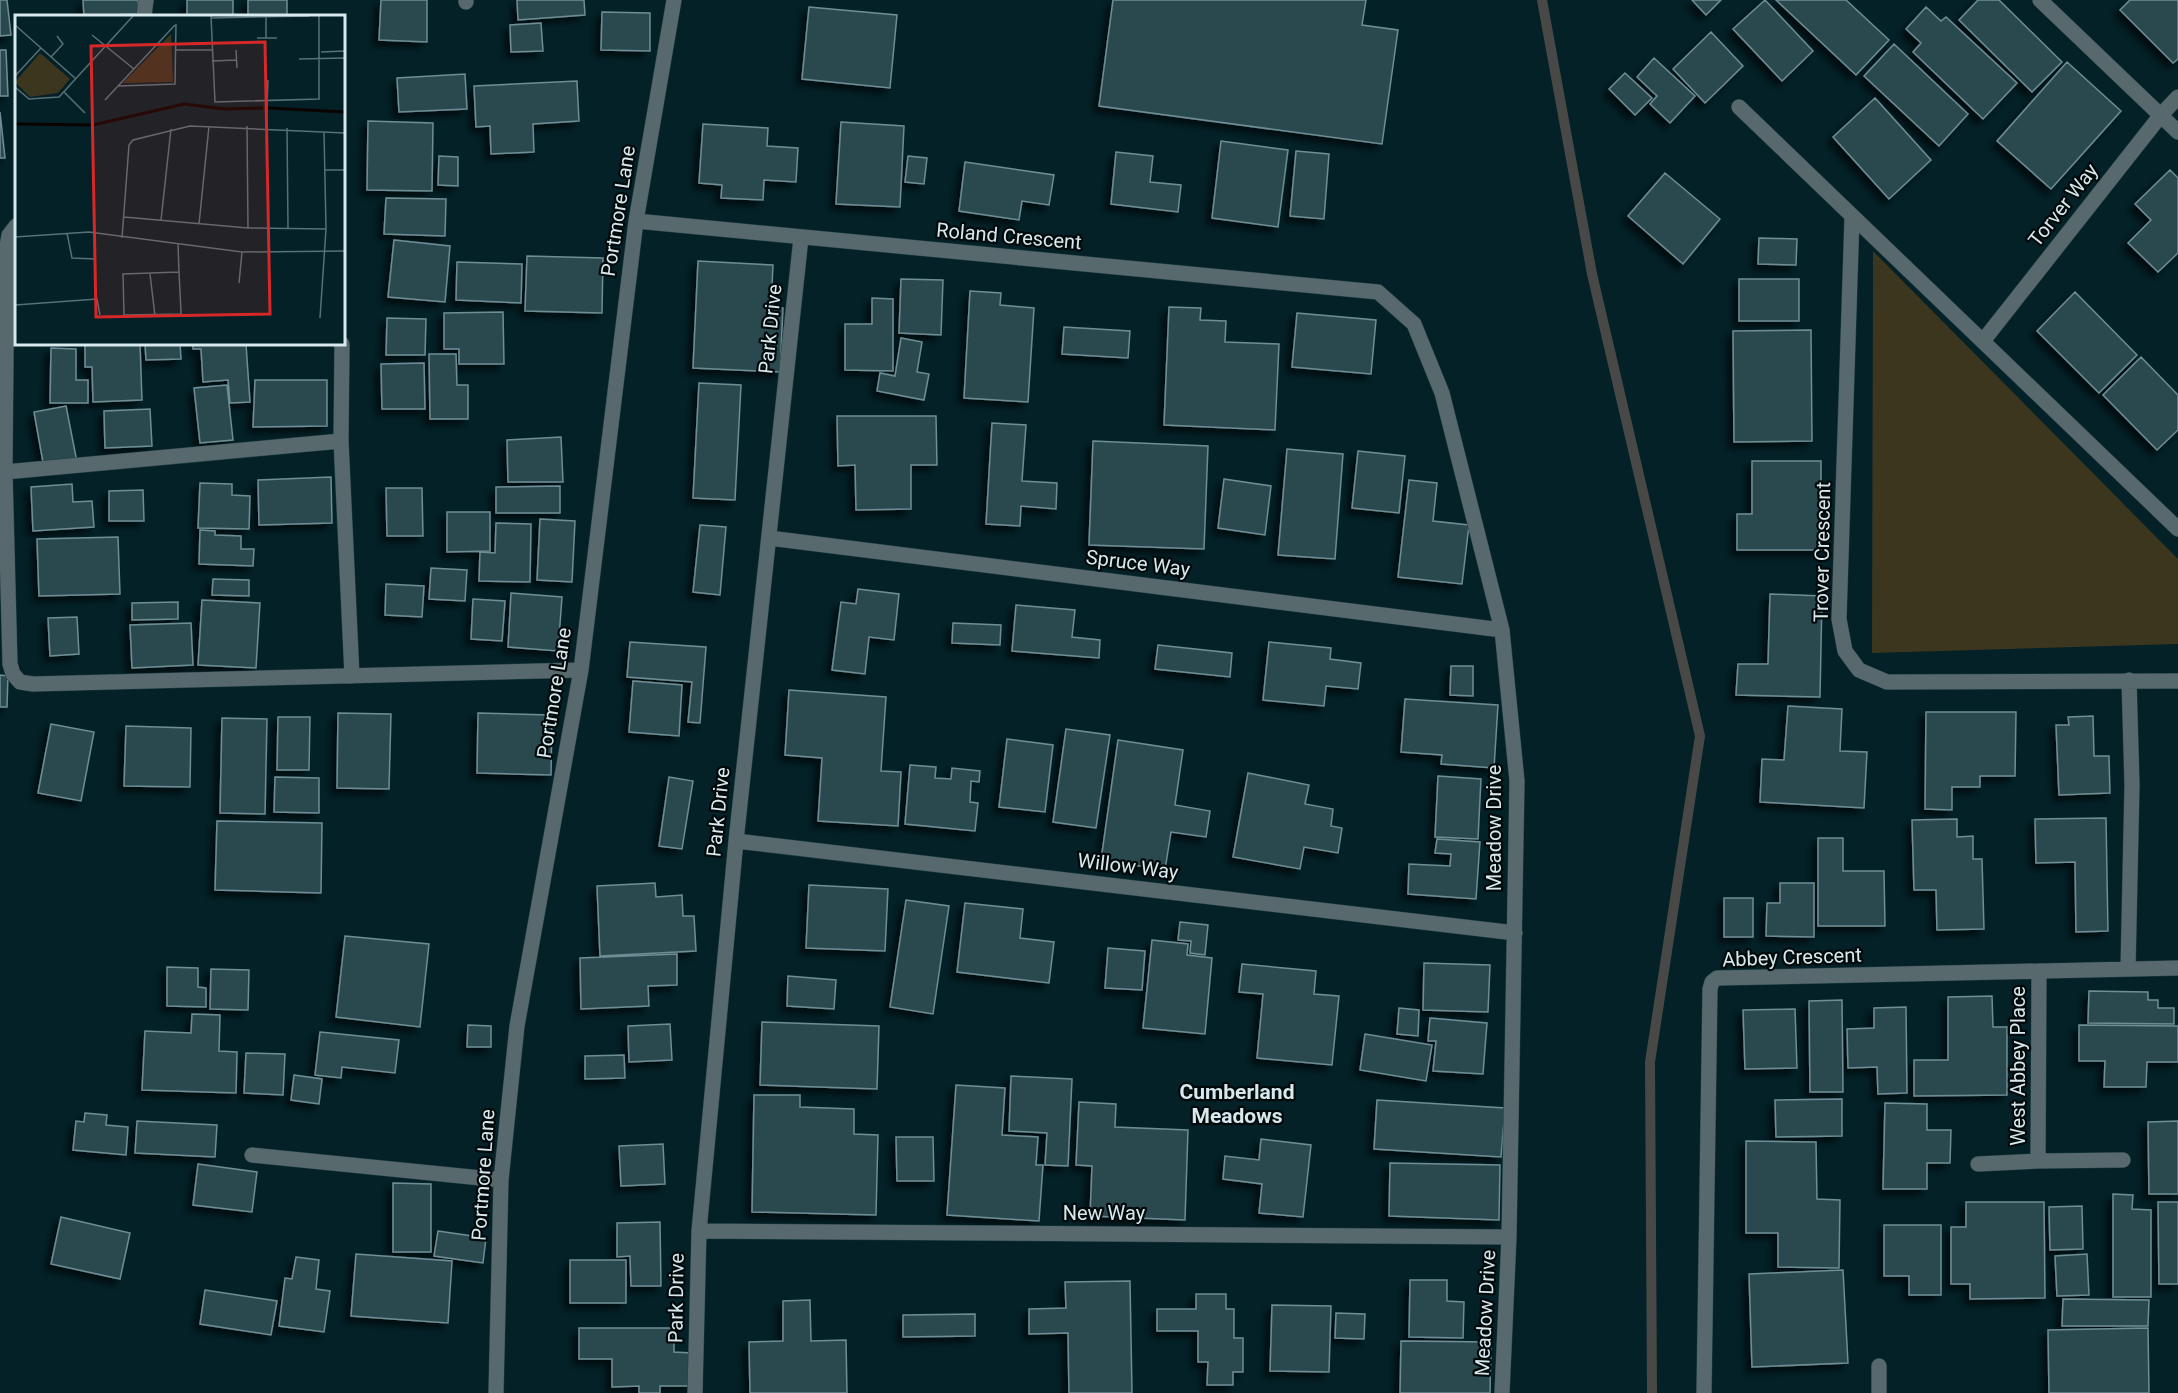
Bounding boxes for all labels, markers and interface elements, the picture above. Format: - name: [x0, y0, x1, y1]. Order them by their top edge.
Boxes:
- inset map: [15, 15, 345, 345]
- street label: Portmore Lane: [596, 144, 640, 278]
- street label: Torver Way: [2023, 158, 2103, 251]
- street label: Roland Crescent: [935, 218, 1083, 254]
- street label: Park Drive: [753, 283, 787, 375]
- street label: Trover Crescent: [1809, 482, 1835, 622]
- street label: Spruce Way: [1085, 545, 1192, 581]
- street label: Portmore Lane: [532, 626, 576, 760]
- street label: Meadow Drive: [1482, 765, 1506, 891]
- street label: Park Drive: [701, 766, 735, 858]
- street label: Willow Way: [1076, 848, 1180, 884]
- street label: Abbey Crescent: [1722, 943, 1862, 971]
- street label: West Abbey Place: [2006, 986, 2030, 1146]
- district label: Cumberland Meadows: [1180, 1080, 1294, 1128]
- street label: Portmore Lane: [466, 1108, 500, 1242]
- street label: New Way: [1063, 1201, 1146, 1225]
- street label: Meadow Drive: [1470, 1249, 1500, 1377]
- street label: Park Drive: [663, 1253, 689, 1343]

